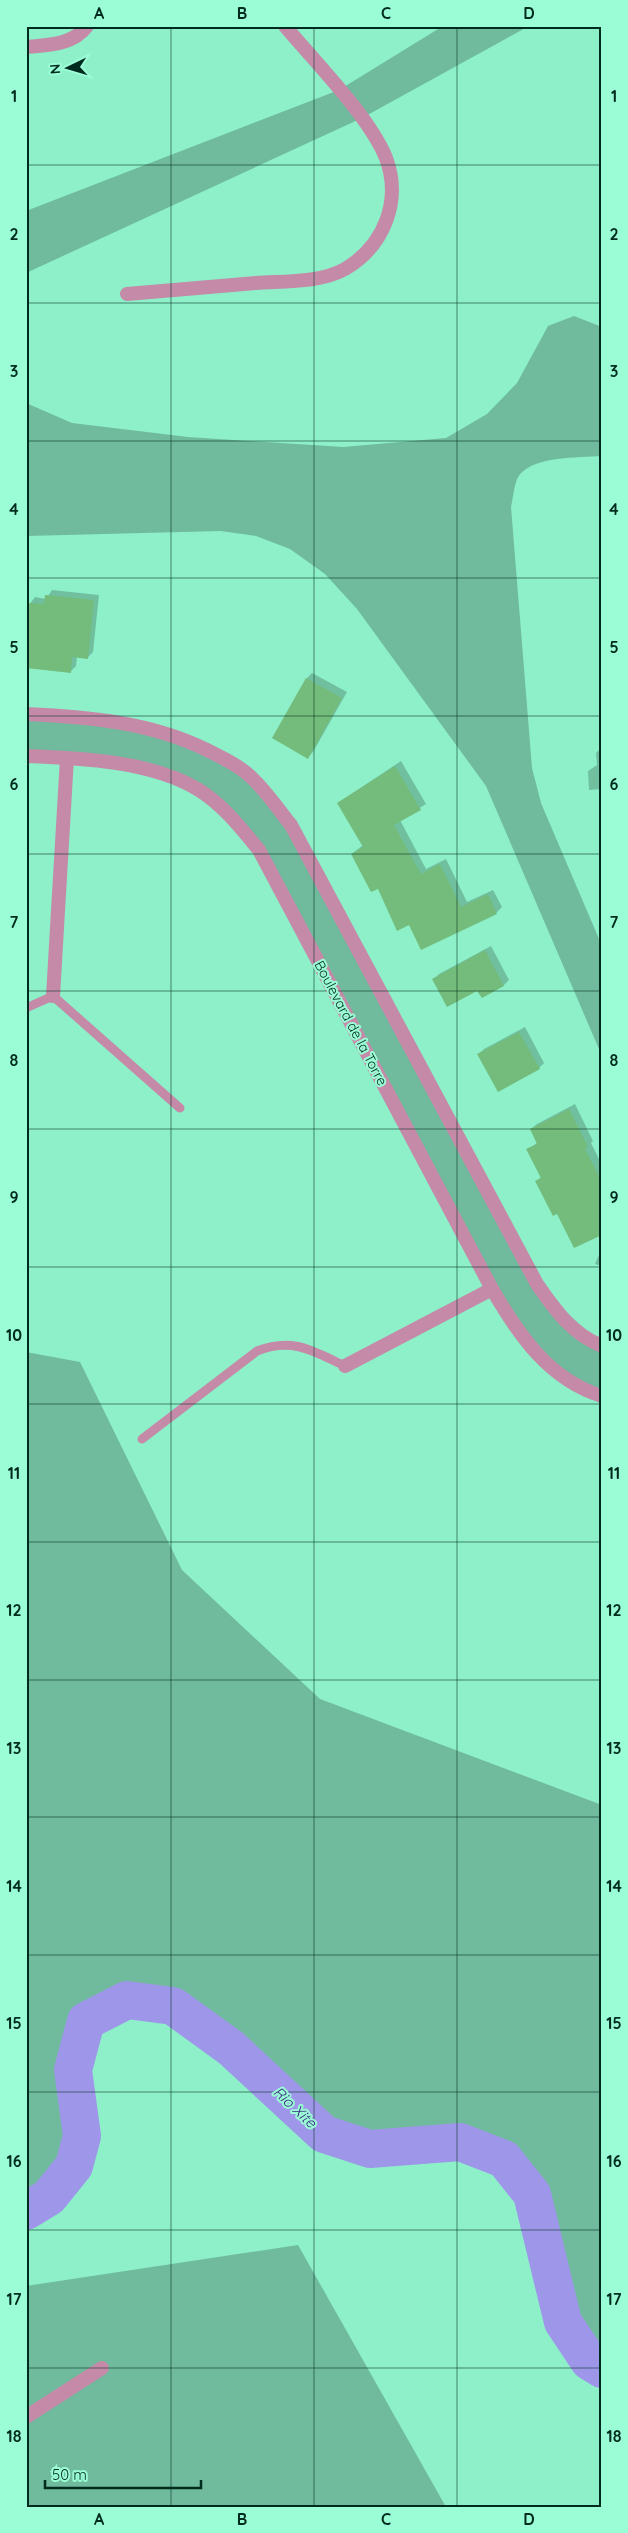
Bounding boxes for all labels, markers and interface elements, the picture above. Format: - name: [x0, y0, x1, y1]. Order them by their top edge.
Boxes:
- text: A: [94, 3, 105, 23]
- text: B: [237, 3, 247, 23]
- text: C: [381, 3, 391, 23]
- text: D: [523, 3, 535, 23]
- north arrow: [42, 42, 92, 92]
- text: N: [46, 63, 64, 75]
- text: 1: [11, 86, 17, 106]
- text: 1: [611, 86, 617, 106]
- text: 2: [9, 224, 19, 244]
- text: 2: [609, 224, 619, 244]
- text: 3: [10, 361, 18, 381]
- text: 3: [610, 361, 618, 381]
- text: 4: [9, 499, 19, 519]
- text: 4: [609, 499, 619, 519]
- text: 5: [9, 637, 19, 657]
- text: 5: [609, 637, 619, 657]
- text: 6: [10, 774, 19, 794]
- text: 6: [610, 774, 619, 794]
- text: 7: [10, 912, 19, 932]
- text: 7: [610, 912, 619, 932]
- street label: Boulevard de la Torre: [310, 957, 392, 1089]
- text: 8: [10, 1050, 19, 1070]
- text: 8: [610, 1050, 619, 1070]
- text: 9: [9, 1187, 19, 1207]
- text: 9: [609, 1187, 619, 1207]
- text: 10: [6, 1325, 22, 1345]
- text: 10: [606, 1325, 622, 1345]
- text: 11: [8, 1463, 20, 1483]
- text: 11: [608, 1463, 620, 1483]
- text: 12: [6, 1600, 22, 1620]
- text: 12: [606, 1600, 622, 1620]
- text: 13: [7, 1738, 21, 1758]
- text: 13: [607, 1738, 621, 1758]
- text: 14: [6, 1876, 22, 1896]
- text: 14: [606, 1876, 622, 1896]
- text: 15: [6, 2013, 22, 2033]
- text: 15: [606, 2013, 622, 2033]
- water label: Rio Xite: [269, 2082, 321, 2132]
- text: 16: [6, 2151, 22, 2171]
- text: 16: [606, 2151, 622, 2171]
- text: 17: [6, 2289, 22, 2309]
- text: 17: [606, 2289, 622, 2309]
- text: 18: [7, 2426, 22, 2446]
- text: 18: [607, 2426, 622, 2446]
- scale bar: [45, 2458, 201, 2490]
- text: 50 m: [52, 2465, 87, 2484]
- text: A: [94, 2509, 105, 2529]
- text: B: [237, 2509, 247, 2529]
- text: C: [381, 2509, 391, 2529]
- text: D: [523, 2509, 535, 2529]

